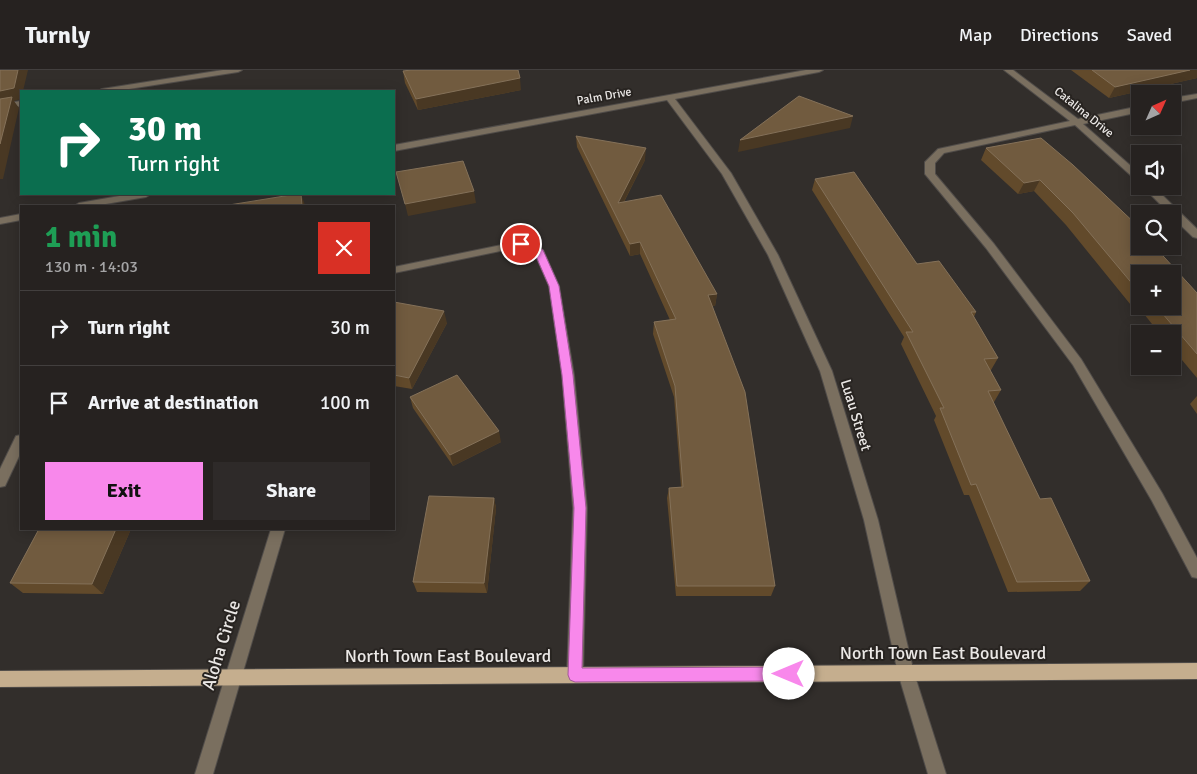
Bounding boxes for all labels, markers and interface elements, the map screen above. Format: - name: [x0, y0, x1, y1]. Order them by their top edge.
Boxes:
- text: Turnly: [25, 20, 90, 50]
- text: Map: [959, 24, 992, 46]
- text: Directions: [1020, 24, 1099, 46]
- text: Saved: [1127, 24, 1172, 46]
- street label: Palm Drive: [576, 84, 633, 109]
- street label: Catalina Drive: [1051, 84, 1116, 141]
- north arrow: [1131, 85, 1181, 135]
- map controls: [1131, 85, 1181, 375]
- text: 30 m: [128, 107, 202, 150]
- icon: right: [45, 110, 110, 175]
- button: sound: [1131, 145, 1181, 195]
- text: Turn right: [128, 150, 220, 177]
- button: search: [1131, 205, 1181, 255]
- text: 1 min: [45, 219, 117, 256]
- button: close: [318, 222, 370, 274]
- pin: [500, 223, 542, 265]
- icon: arrive: [507, 230, 535, 258]
- text: 130 m · 14:03: [45, 257, 138, 277]
- button: +: [1131, 265, 1181, 315]
- icon: right: [45, 314, 73, 342]
- text: Turn right: [88, 316, 170, 340]
- text: 30 m: [330, 316, 370, 340]
- button: −: [1131, 325, 1181, 375]
- street label: Luau Street: [837, 377, 875, 453]
- icon: arrive: [45, 389, 73, 417]
- text: Arrive at destination: [88, 391, 259, 415]
- text: 100 m: [320, 391, 370, 415]
- button: Exit: [45, 462, 203, 520]
- button: Share: [213, 462, 370, 520]
- street label: Aloha Circle: [197, 597, 245, 693]
- street label: North Town East Boulevard: [840, 642, 1046, 664]
- street label: North Town East Boulevard: [345, 645, 551, 667]
- position arrow: [762, 647, 814, 699]

